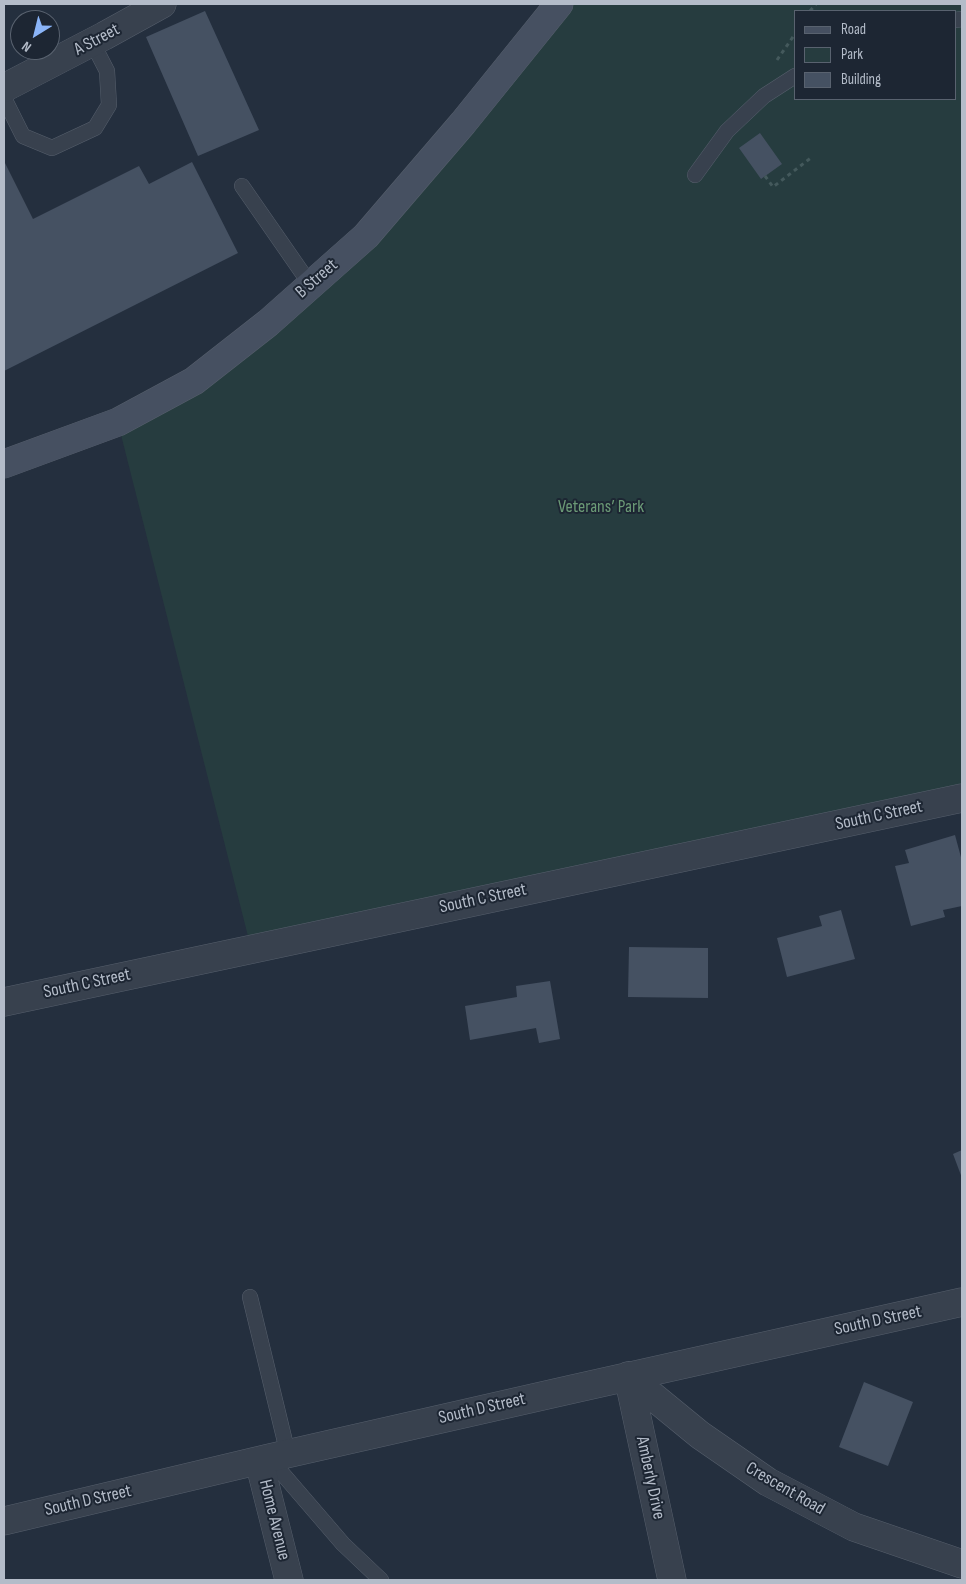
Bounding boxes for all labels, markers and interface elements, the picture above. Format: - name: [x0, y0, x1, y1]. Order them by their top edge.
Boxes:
- north arrow: [10, 10, 60, 60]
- legend: [794, 10, 956, 100]
- street label: A Street: [70, 19, 124, 61]
- text: Road: [841, 20, 866, 39]
- text: N: [18, 38, 35, 56]
- text: Park: [841, 45, 863, 64]
- text: Building: [841, 70, 881, 89]
- street label: B Street: [291, 255, 343, 303]
- park label: Veterans’ Park: [558, 496, 644, 518]
- street label: South C Street: [834, 796, 924, 836]
- street label: South C Street: [438, 879, 528, 919]
- street label: South C Street: [42, 964, 132, 1004]
- street label: South D Street: [832, 1301, 924, 1341]
- street label: South D Street: [436, 1389, 528, 1429]
- street label: Amberly Drive: [631, 1435, 669, 1521]
- street label: Crescent Road: [742, 1458, 828, 1520]
- street label: Home Avenue: [254, 1477, 294, 1563]
- street label: South D Street: [42, 1481, 134, 1521]

